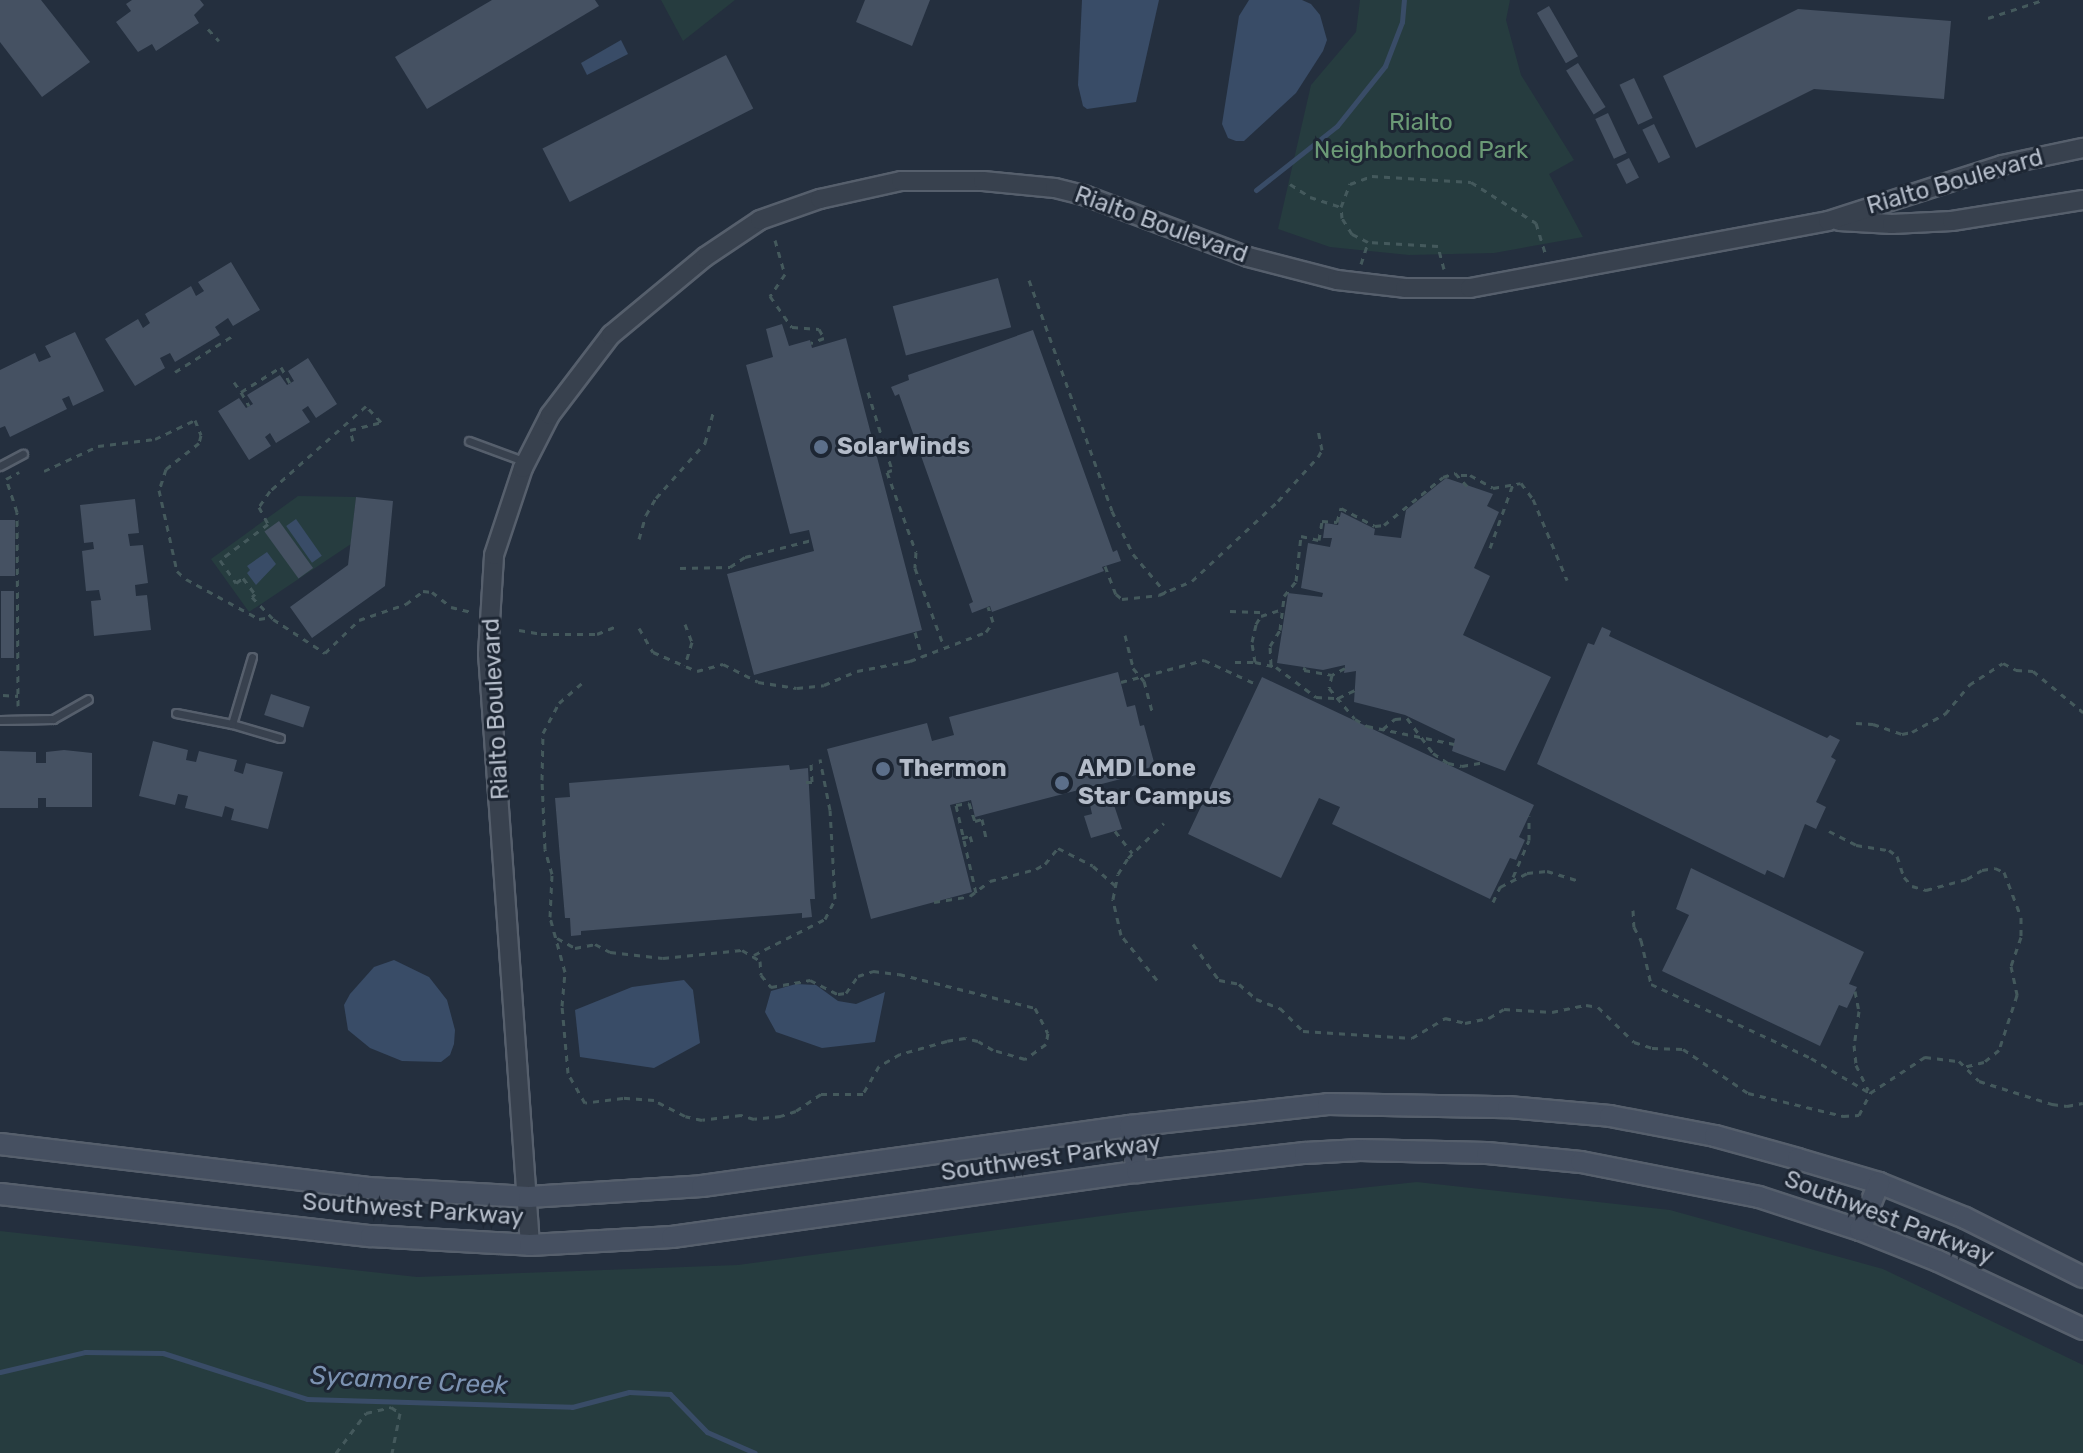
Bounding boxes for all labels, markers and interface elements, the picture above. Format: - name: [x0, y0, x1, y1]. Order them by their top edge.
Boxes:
- park label: Rialto Neighborhood Park: [1314, 109, 1528, 165]
- street label: Rialto Boulevard: [1864, 143, 2046, 221]
- street label: Rialto Boulevard: [1071, 180, 1251, 270]
- place label: SolarWinds: [837, 433, 970, 461]
- marker: SolarWinds: [812, 438, 830, 456]
- street label: Rialto Boulevard: [477, 617, 515, 801]
- place label: Thermon: [899, 755, 1007, 783]
- place label: AMD Lone Star Campus: [1078, 755, 1232, 811]
- marker: Thermon: [874, 760, 892, 778]
- marker: AMD Lone Star Campus: [1053, 774, 1071, 792]
- street label: Southwest Parkway: [939, 1128, 1163, 1188]
- street label: Southwest Parkway: [1780, 1165, 1998, 1271]
- street label: Southwest Parkway: [301, 1188, 525, 1232]
- water label: Sycamore Creek: [309, 1360, 509, 1402]

